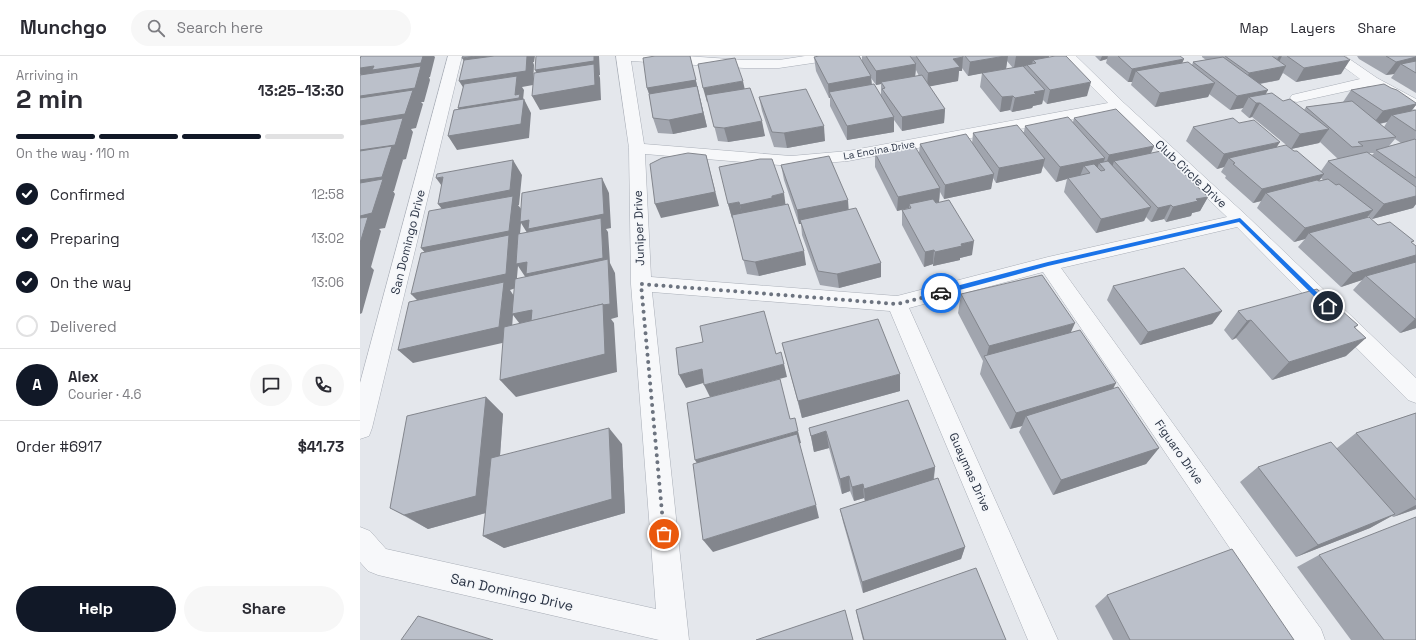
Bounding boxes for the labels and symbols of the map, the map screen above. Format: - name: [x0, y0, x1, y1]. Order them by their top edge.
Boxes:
- street label: La Encina Drive: [842, 137, 916, 163]
- street label: Club Circle Drive: [1152, 137, 1230, 211]
- street label: San Domingo Drive: [387, 188, 429, 296]
- street label: Juniper Drive: [630, 190, 648, 266]
- courier: [921, 273, 961, 313]
- pin: [1311, 289, 1345, 323]
- street label: Figuaro Drive: [1151, 417, 1207, 487]
- street label: Guaymas Drive: [945, 430, 995, 514]
- pin: [647, 517, 681, 551]
- street label: San Domingo Drive: [449, 569, 575, 615]

